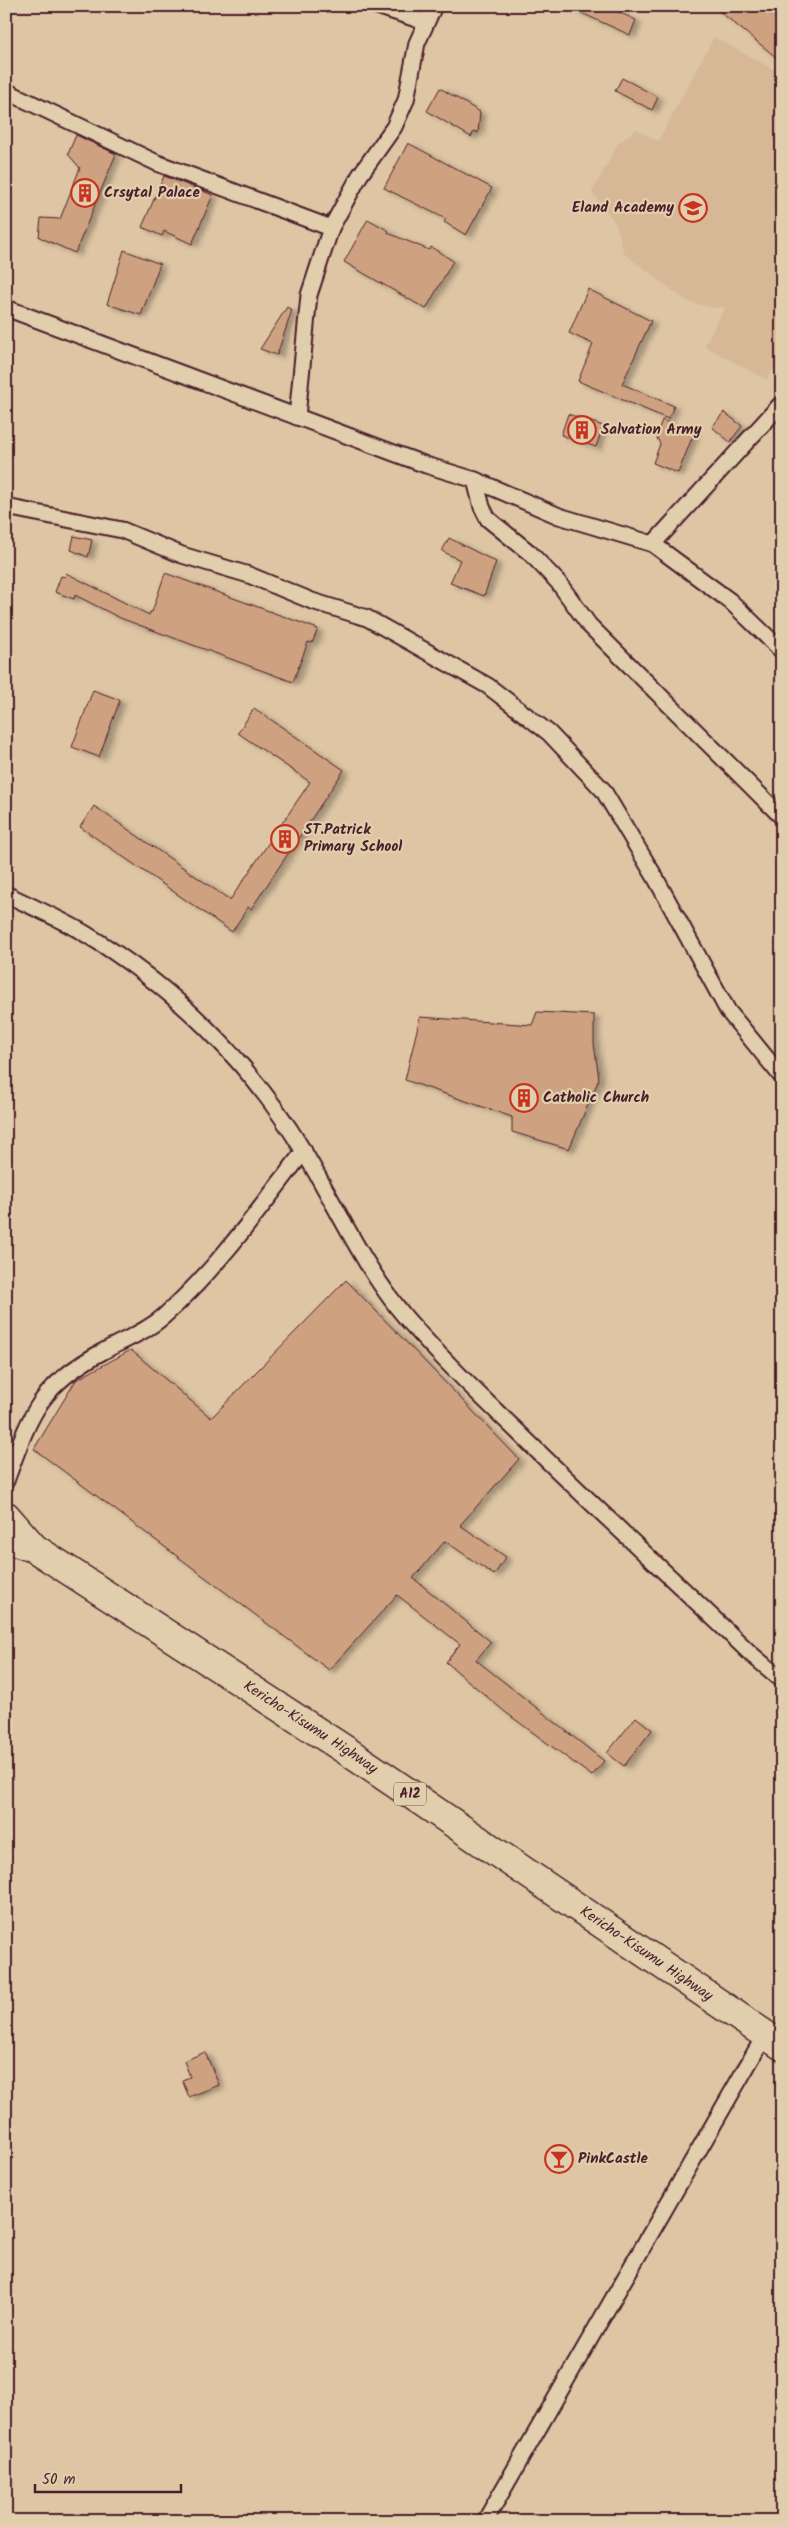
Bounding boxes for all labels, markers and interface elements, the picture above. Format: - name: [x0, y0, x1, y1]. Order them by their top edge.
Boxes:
- building icon: Crsytal Palace: [70, 178, 100, 208]
- place label: Crsytal Palace: [104, 181, 201, 205]
- school or university icon: Eland Academy: [678, 193, 708, 223]
- place label: Eland Academy: [572, 196, 674, 220]
- building icon: Salvation Army: [567, 415, 597, 445]
- place label: Salvation Army: [601, 418, 702, 442]
- place label: ST.Patrick Primary School: [304, 818, 402, 859]
- building icon: ST.Patrick Primary School: [270, 824, 300, 854]
- building icon: Catholic Church: [509, 1083, 539, 1113]
- place label: Catholic Church: [543, 1086, 649, 1110]
- street label: Kericho-Kisumu Highway: [238, 1675, 383, 1781]
- road number: A12: [394, 1782, 426, 1806]
- street label: Kericho-Kisumu Highway: [575, 1900, 719, 2008]
- bar icon: PinkCastle: [544, 2144, 574, 2174]
- place label: PinkCastle: [578, 2147, 649, 2171]
- scale bar: [35, 2462, 181, 2494]
- text: 50 m: [42, 2468, 76, 2492]

